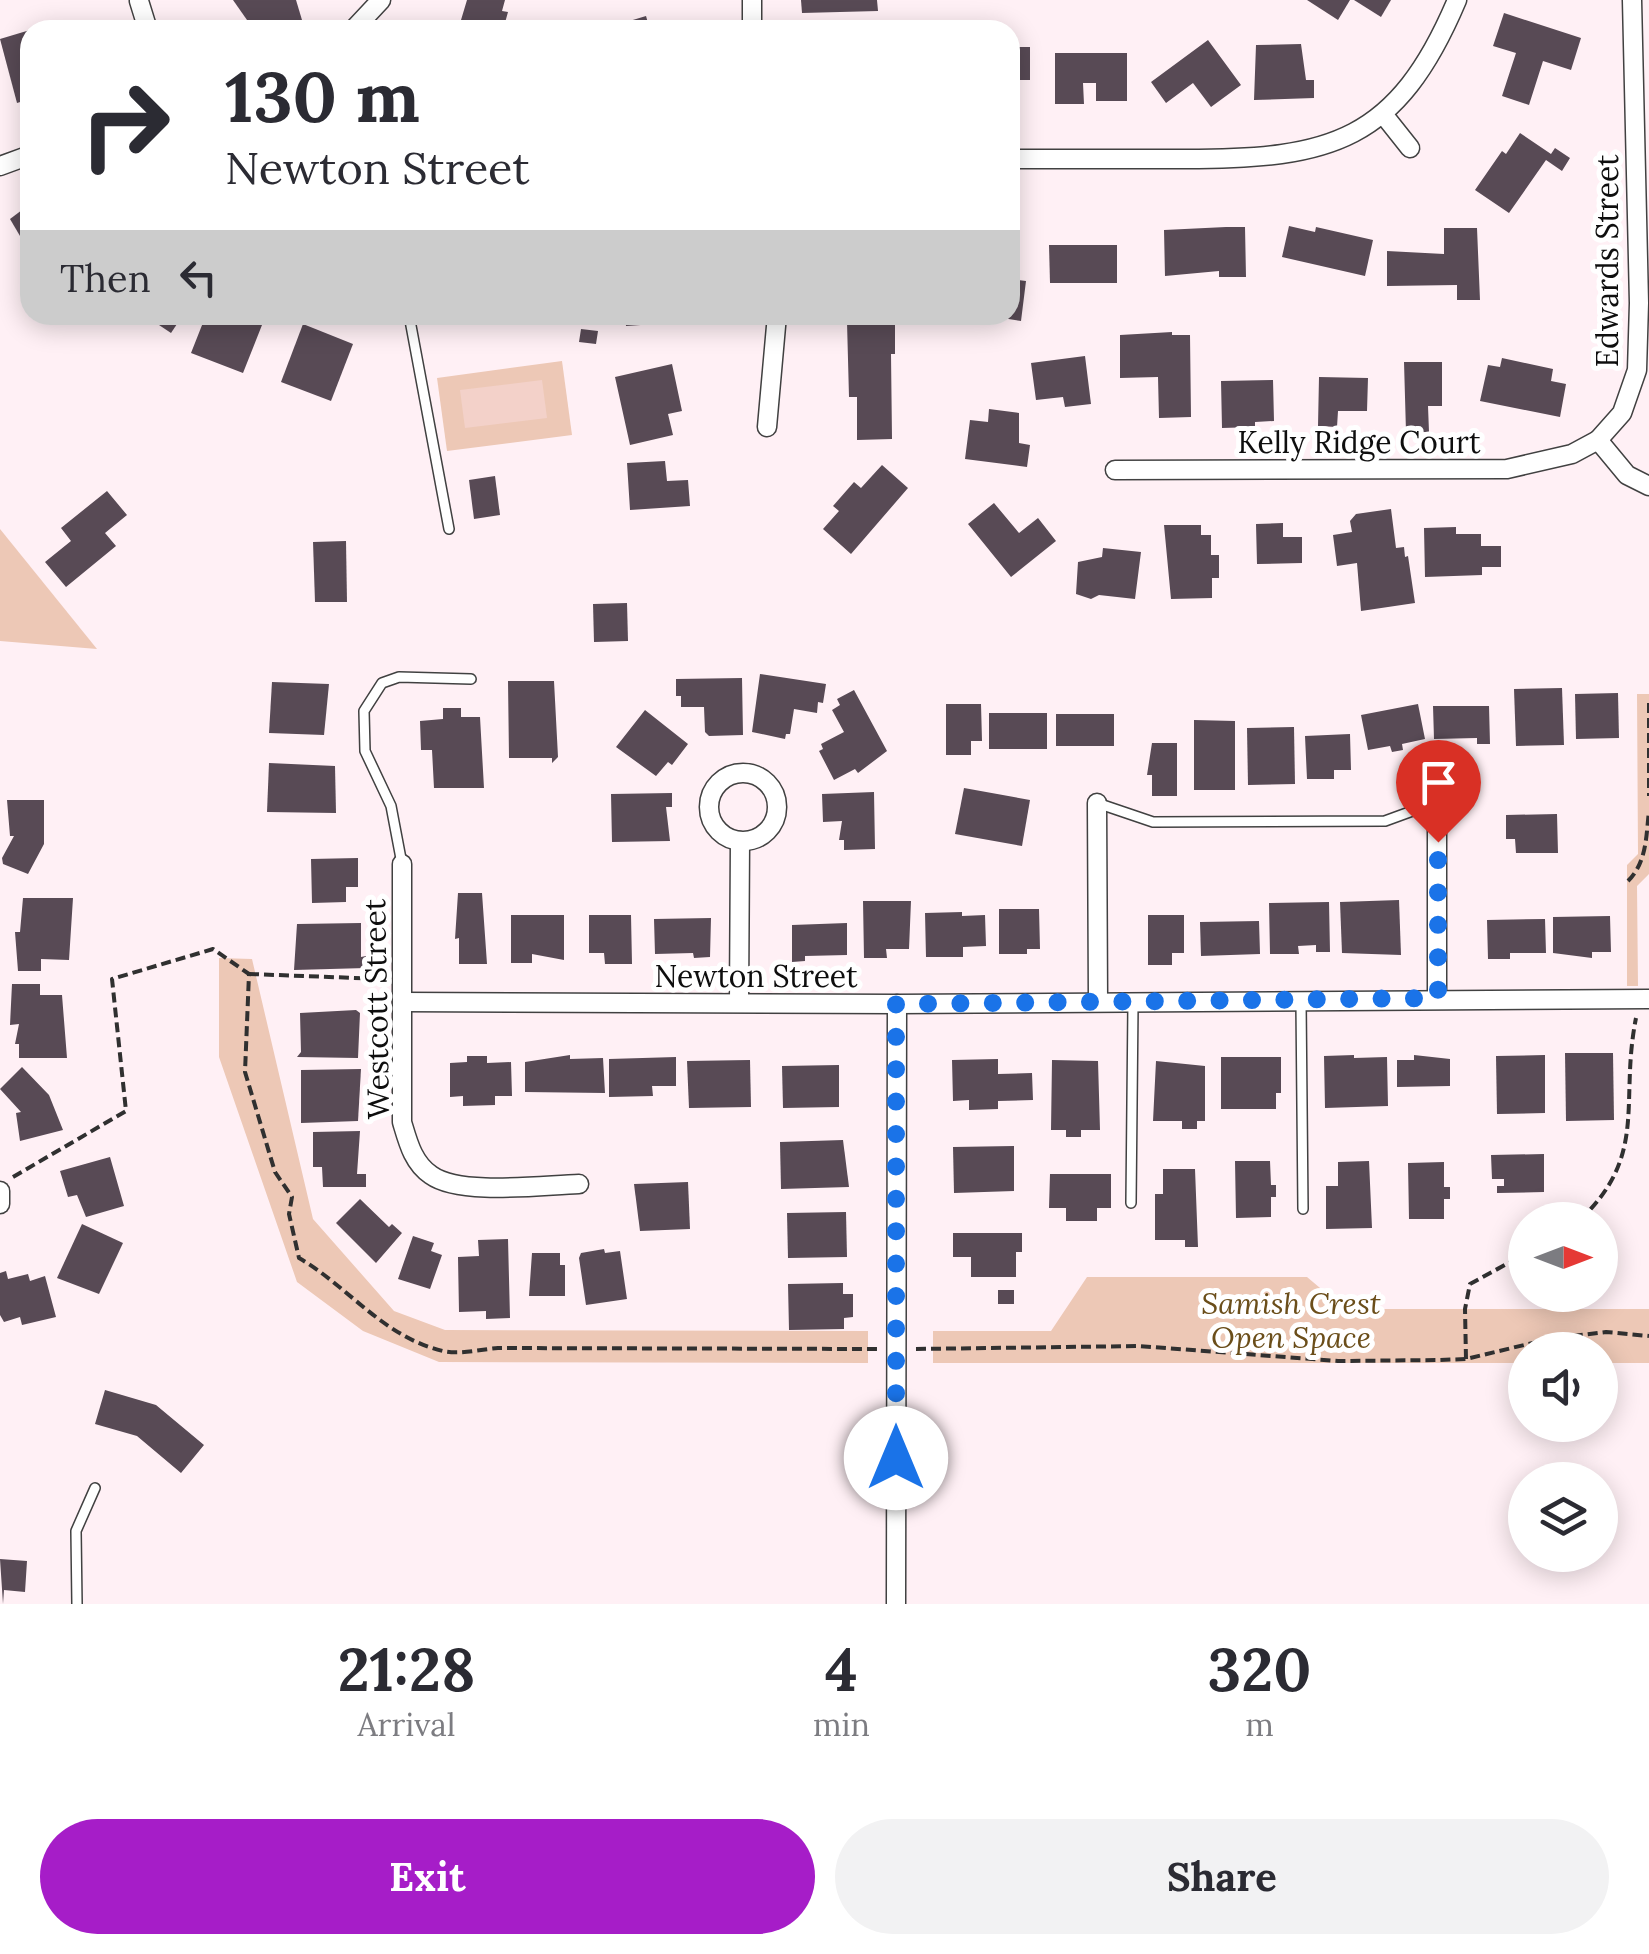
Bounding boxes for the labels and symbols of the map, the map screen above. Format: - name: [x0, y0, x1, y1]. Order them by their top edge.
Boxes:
- street label: Edwards Street: [1588, 154, 1626, 368]
- street label: Kelly Ridge Court: [1237, 423, 1481, 462]
- pin: [1396, 740, 1481, 843]
- street label: Westcott Street: [355, 898, 397, 1119]
- street label: Newton Street: [654, 957, 858, 995]
- north arrow: [1508, 1202, 1618, 1312]
- park label: Samish Crest Open Space: [1201, 1284, 1381, 1356]
- position arrow: [844, 1406, 948, 1510]

